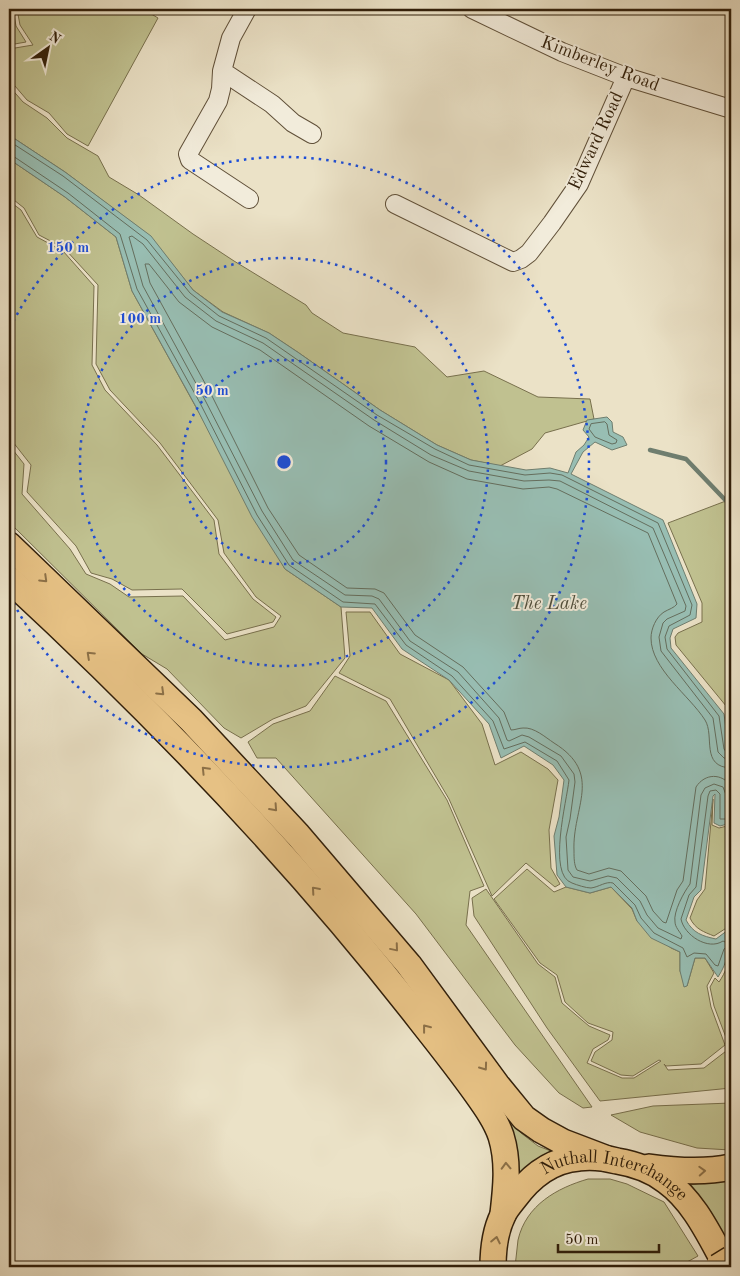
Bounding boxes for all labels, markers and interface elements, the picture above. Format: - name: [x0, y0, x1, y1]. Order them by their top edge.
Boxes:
- north arrow: [22, 22, 72, 72]
- text: N: [46, 29, 63, 47]
- street label: Kimberley Road: [538, 33, 662, 95]
- street label: Edward Road: [565, 89, 627, 193]
- text: 150 m: [47, 241, 89, 256]
- text: 100 m: [119, 312, 161, 327]
- text: 50 m: [195, 384, 229, 399]
- centre of rings: [275, 453, 293, 471]
- one-way arrow: [38, 573, 47, 582]
- water label: The Lake: [511, 595, 587, 614]
- one-way arrow: [87, 652, 96, 661]
- one-way arrow: [155, 686, 164, 695]
- one-way arrow: [202, 767, 211, 776]
- one-way arrow: [268, 803, 277, 812]
- one-way arrow: [311, 887, 320, 896]
- one-way arrow: [389, 943, 398, 952]
- one-way arrow: [423, 1024, 432, 1034]
- one-way arrow: [478, 1061, 487, 1071]
- street label: Nuthall Interchange: [538, 1148, 691, 1204]
- one-way arrow: [501, 1162, 511, 1170]
- one-way arrow: [698, 1166, 706, 1176]
- scale bar: [558, 1221, 659, 1253]
- text: 50 m: [565, 1233, 599, 1248]
- one-way arrow: [490, 1236, 501, 1245]

